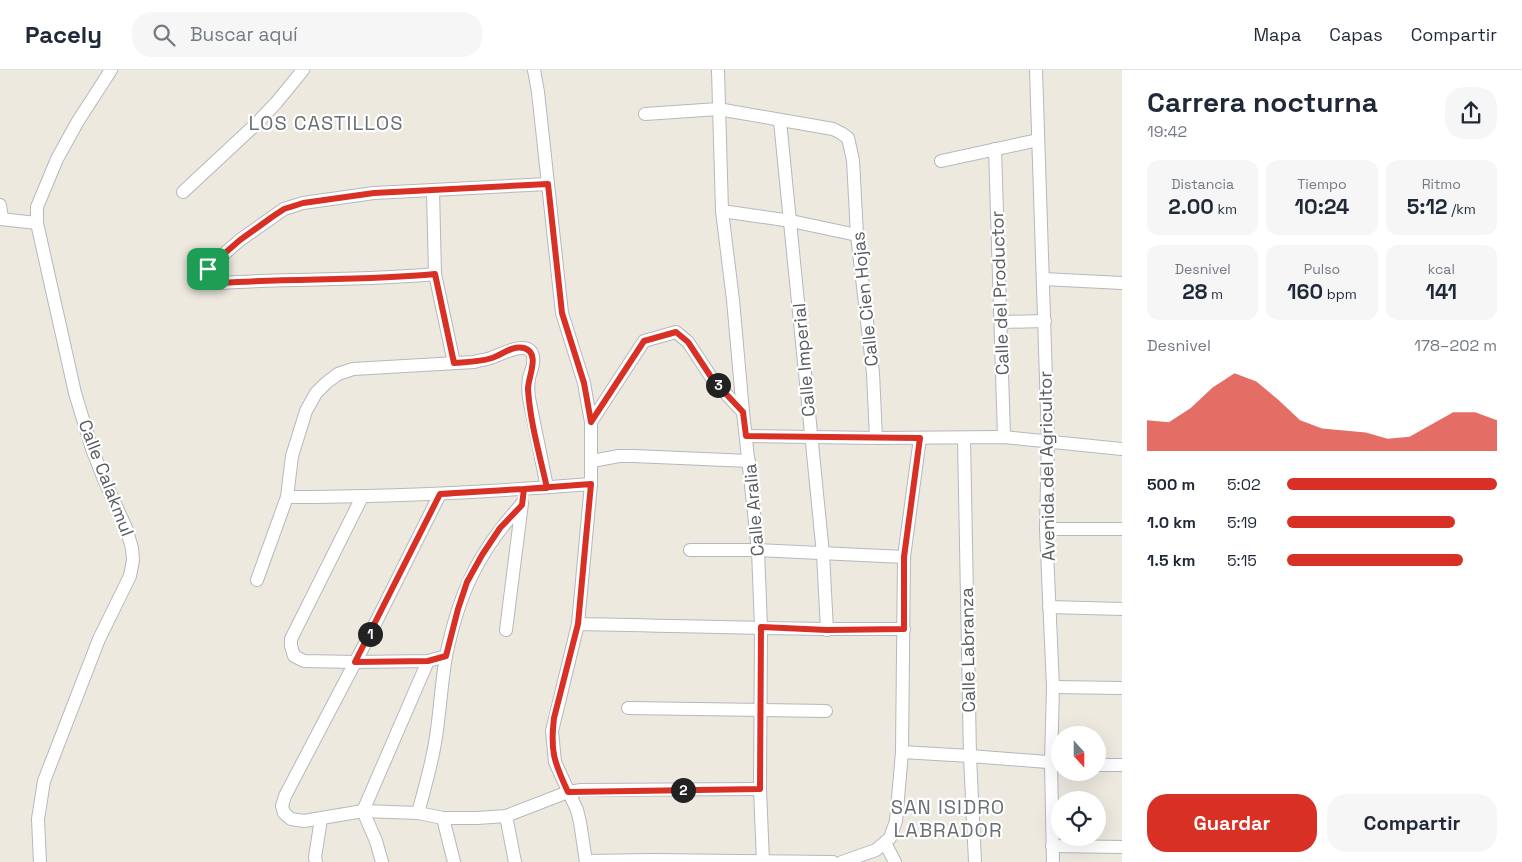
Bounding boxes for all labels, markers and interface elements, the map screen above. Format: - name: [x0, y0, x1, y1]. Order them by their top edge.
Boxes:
- search box: [132, 12, 482, 57]
- text: Pacely: [25, 19, 102, 50]
- icon: search: [150, 21, 178, 49]
- text: Buscar aquí: [190, 22, 298, 47]
- text: Mapa: [1253, 23, 1301, 46]
- text: Capas: [1329, 23, 1383, 46]
- text: Compartir: [1411, 23, 1497, 46]
- text: Carrera nocturna: [1147, 84, 1378, 120]
- button: share: [1445, 87, 1497, 139]
- district label: LOS CASTILLOS: [249, 110, 403, 136]
- text: 19:42: [1147, 121, 1187, 142]
- text: Distancia: [1171, 175, 1234, 193]
- text: Tiempo: [1297, 175, 1347, 193]
- text: Ritmo: [1422, 175, 1461, 193]
- text: 2.00: [1168, 193, 1214, 220]
- text: 10:24: [1295, 193, 1349, 220]
- text: 5:12: [1407, 193, 1448, 220]
- text: km: [1214, 200, 1237, 218]
- text: /km: [1448, 200, 1476, 218]
- street label: Calle del Productor: [985, 210, 1014, 376]
- street label: Calle Cien Hojas: [846, 231, 883, 368]
- pin: [187, 248, 229, 290]
- icon: arrive: [194, 255, 222, 283]
- text: Desnivel: [1175, 260, 1231, 278]
- text: Pulso: [1304, 260, 1340, 278]
- text: kcal: [1428, 260, 1455, 278]
- text: 28: [1182, 278, 1207, 305]
- text: 160: [1287, 278, 1323, 305]
- text: 141: [1426, 278, 1457, 305]
- text: m: [1207, 285, 1223, 303]
- text: bpm: [1323, 285, 1357, 303]
- street label: Calle Imperial: [787, 302, 820, 418]
- text: Desnivel: [1147, 335, 1211, 356]
- text: 178–202 m: [1414, 335, 1497, 356]
- street label: Avenida del Agricultor: [1033, 371, 1060, 561]
- pin: 3: [706, 372, 730, 398]
- text: 3: [714, 376, 723, 394]
- street label: Calle Calakmul: [74, 416, 139, 539]
- street label: Calle Aralia: [738, 463, 769, 557]
- text: 500 m: [1147, 474, 1195, 495]
- text: 5:02: [1227, 474, 1261, 495]
- text: 1.0 km: [1147, 512, 1196, 533]
- text: 5:19: [1227, 512, 1257, 533]
- text: 1.5 km: [1147, 550, 1195, 571]
- text: 5:15: [1227, 550, 1257, 571]
- street label: Calle Labranza: [955, 587, 980, 713]
- pin: 1: [358, 622, 382, 646]
- text: 1: [367, 625, 374, 643]
- north arrow: [1051, 726, 1106, 781]
- map controls: [1051, 726, 1106, 846]
- pin: 2: [670, 778, 696, 802]
- text: 2: [679, 781, 688, 799]
- button: locate: [1051, 791, 1106, 846]
- district label: SAN ISIDRO LABRADOR: [891, 794, 1005, 843]
- button: Guardar: [1147, 794, 1317, 852]
- button: Compartir: [1327, 794, 1497, 852]

